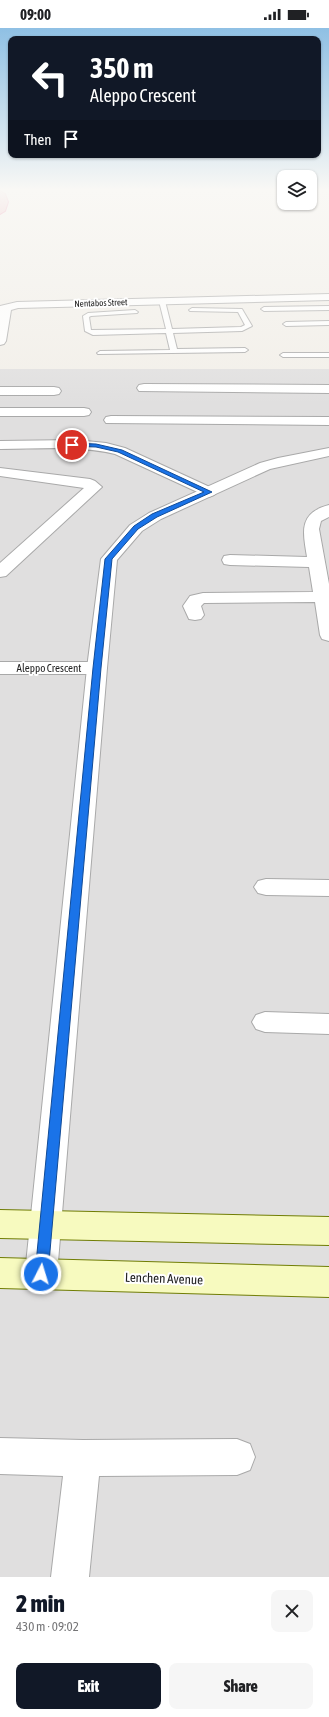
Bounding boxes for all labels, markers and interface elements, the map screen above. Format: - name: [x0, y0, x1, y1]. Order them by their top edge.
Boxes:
- text: 09:00: [20, 6, 51, 23]
- icon: left: [24, 52, 76, 104]
- text: 350 m: [90, 52, 153, 84]
- text: Aleppo Crescent: [90, 85, 196, 106]
- icon: arrive: [60, 128, 82, 150]
- text: Then: [24, 131, 52, 148]
- map controls: [277, 170, 317, 210]
- button: layers: [277, 170, 317, 210]
- street label: Nentabos Street: [74, 297, 128, 309]
- pin: [55, 428, 89, 462]
- icon: arrive: [61, 434, 83, 456]
- street label: Aleppo Crescent: [17, 662, 81, 674]
- position arrow: [20, 1253, 62, 1295]
- street label: Lenchen Avenue: [125, 1270, 203, 1287]
- text: 2 min: [16, 1590, 65, 1617]
- button: close: [271, 1590, 313, 1632]
- text: 430 m · 09:02: [16, 1619, 79, 1634]
- button: Exit: [16, 1663, 161, 1709]
- button: Share: [169, 1663, 313, 1709]

